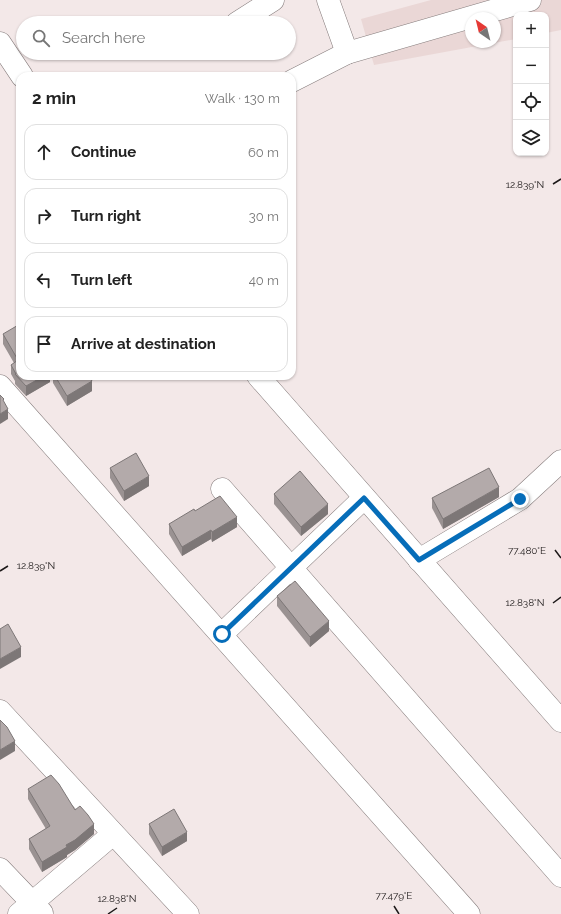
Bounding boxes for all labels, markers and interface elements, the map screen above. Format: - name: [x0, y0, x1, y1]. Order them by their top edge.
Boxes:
- north arrow: [465, 12, 501, 48]
- map controls: [513, 12, 549, 156]
- button: +: [513, 12, 549, 48]
- search box: [16, 16, 296, 60]
- icon: search: [30, 27, 52, 49]
- text: Search here: [62, 29, 145, 47]
- button: −: [513, 48, 549, 84]
- button: locate: [513, 84, 549, 120]
- text: 2 min: [32, 88, 76, 108]
- text: Walk · 130 m: [205, 91, 280, 106]
- button: layers: [513, 120, 549, 156]
- icon: ahead: [33, 141, 55, 163]
- text: Continue: [71, 143, 136, 161]
- text: 60 m: [248, 145, 279, 160]
- text: 12.839°N: [506, 179, 544, 190]
- icon: right: [33, 205, 55, 227]
- text: Turn right: [71, 207, 141, 225]
- text: 30 m: [249, 209, 279, 224]
- icon: left: [33, 269, 55, 291]
- text: Turn left: [71, 271, 132, 289]
- text: 40 m: [249, 273, 279, 288]
- icon: arrive: [33, 333, 55, 355]
- text: Arrive at destination: [71, 335, 216, 353]
- route end: [511, 490, 529, 508]
- text: 77.480°E: [508, 545, 546, 556]
- text: 12.839°N: [17, 560, 55, 571]
- text: 12.838°N: [506, 597, 544, 608]
- route start: [213, 625, 231, 643]
- text: 77.479°E: [376, 890, 412, 901]
- text: 12.838°N: [98, 893, 136, 904]

